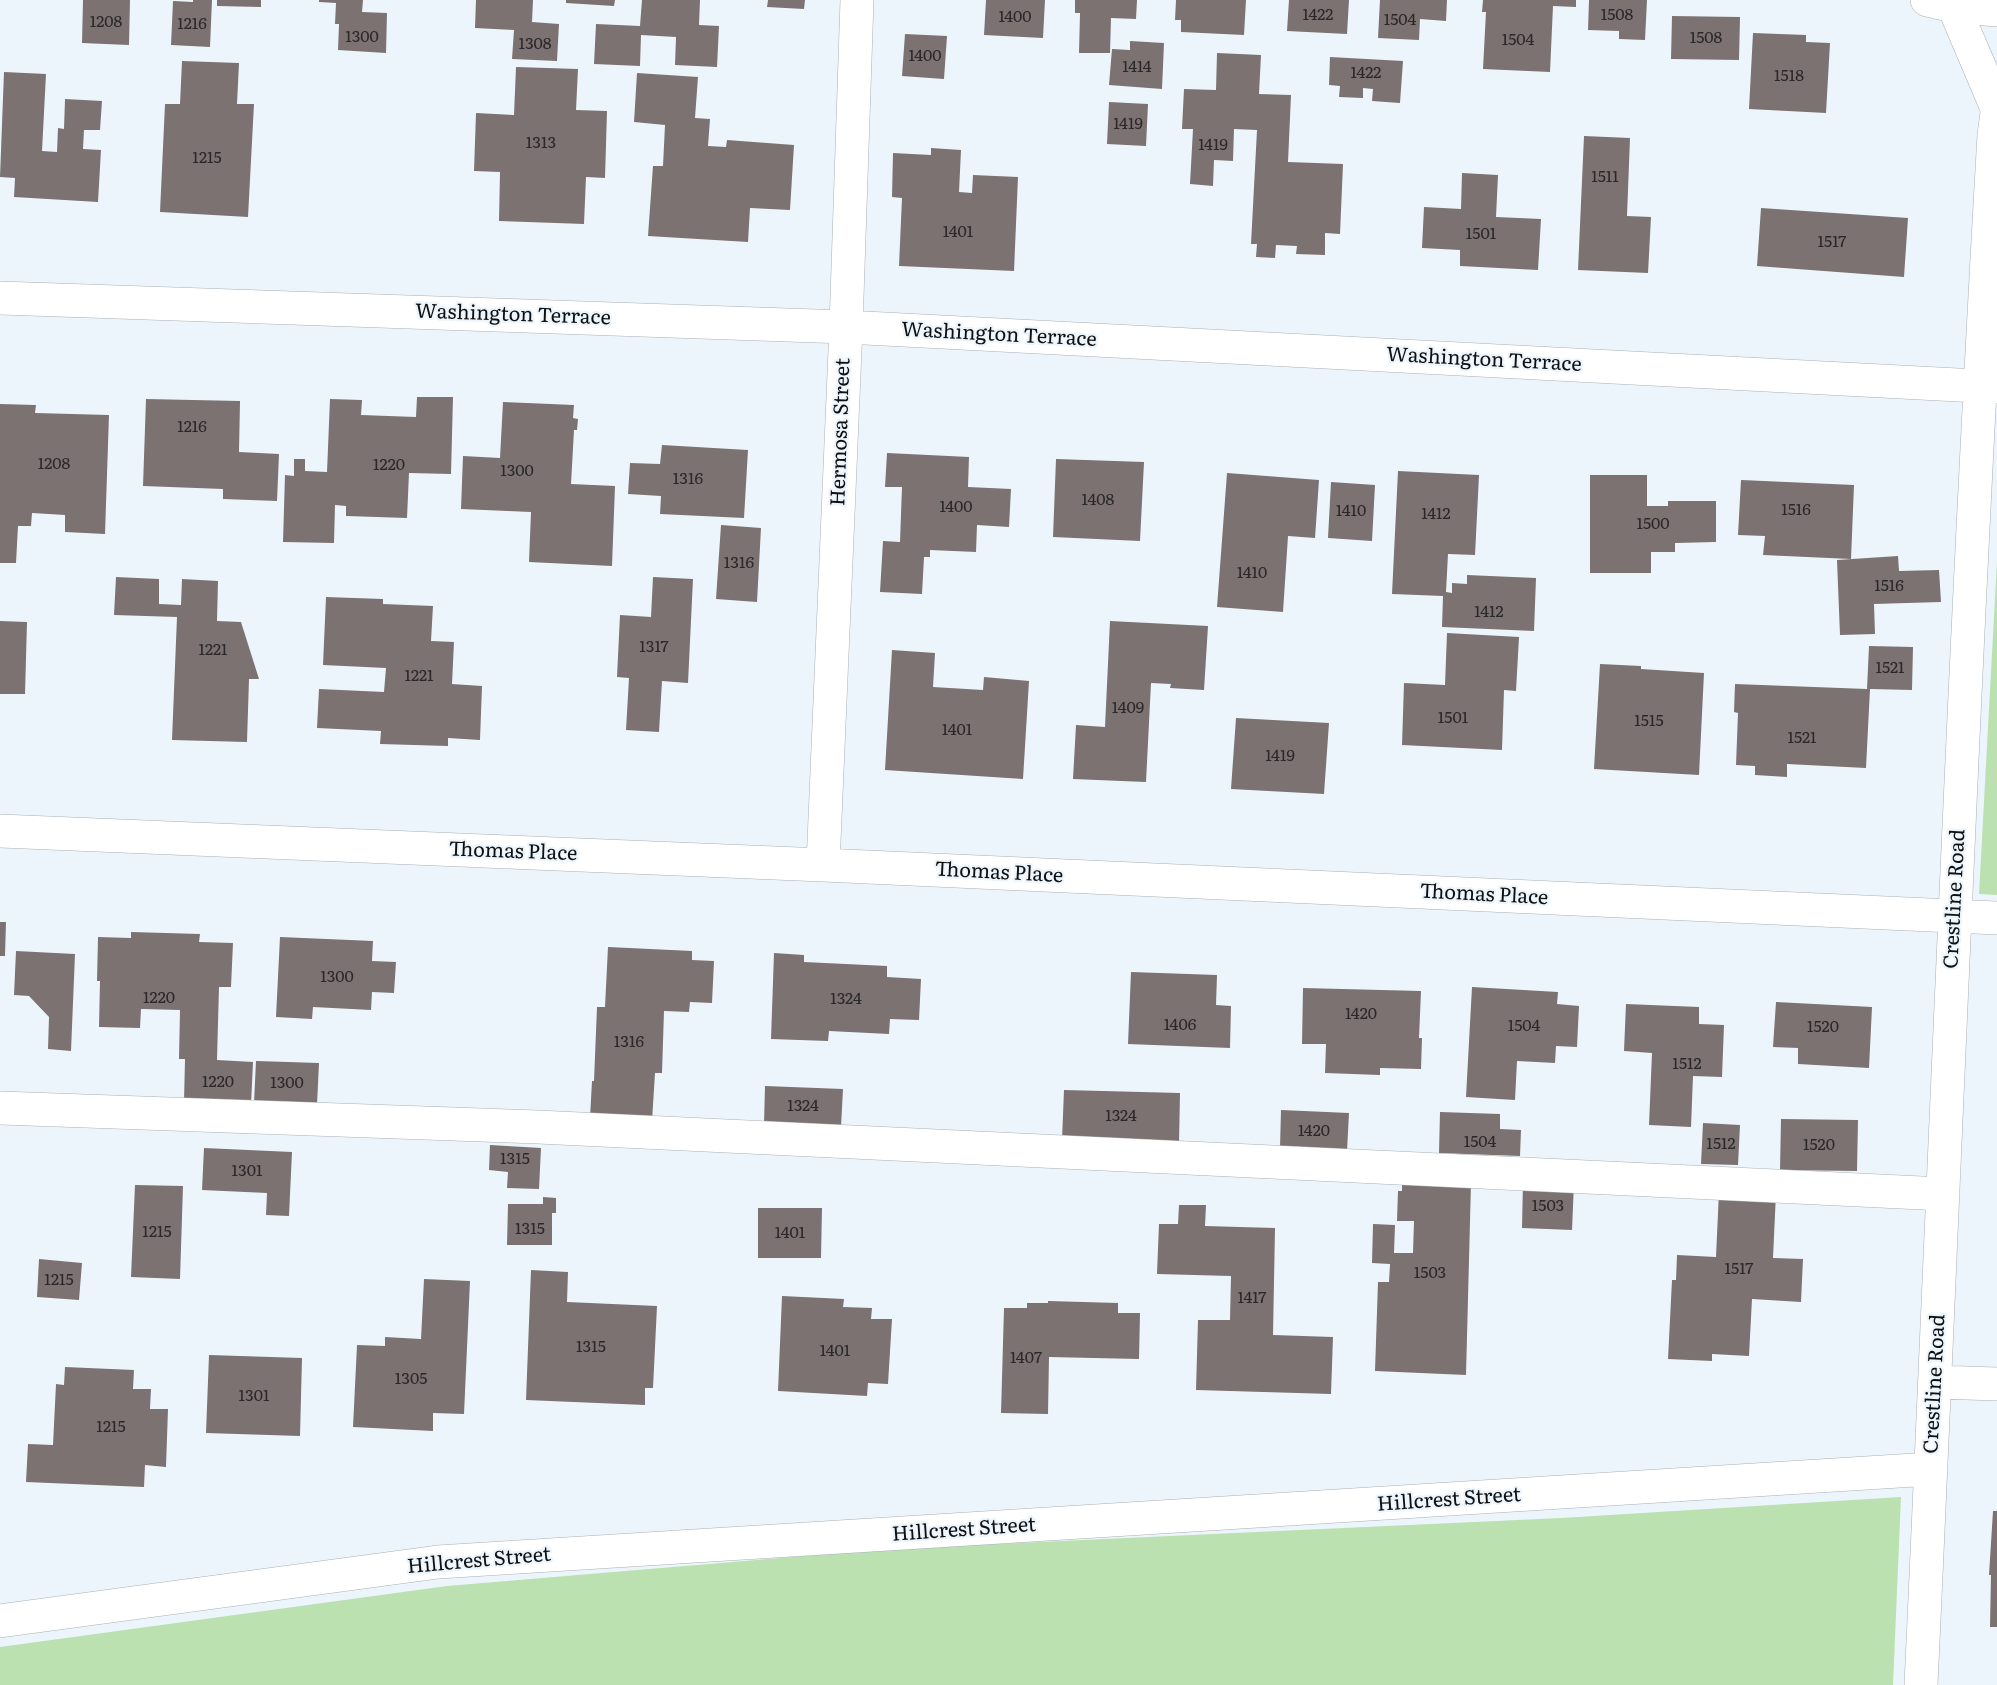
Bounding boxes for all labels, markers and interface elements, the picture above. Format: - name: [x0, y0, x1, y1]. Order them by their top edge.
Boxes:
- house number: 1422: [1303, 5, 1333, 25]
- house number: 1508: [1601, 5, 1633, 25]
- house number: 1400: [998, 7, 1032, 27]
- house number: 1504: [1384, 10, 1416, 30]
- house number: 1208: [90, 12, 122, 32]
- house number: 1216: [177, 14, 207, 34]
- house number: 1300: [345, 27, 379, 47]
- house number: 1508: [1690, 28, 1722, 48]
- house number: 1504: [1502, 30, 1534, 50]
- house number: 1308: [518, 34, 552, 54]
- house number: 1400: [908, 46, 942, 66]
- house number: 1414: [1122, 57, 1152, 77]
- house number: 1422: [1351, 63, 1381, 83]
- house number: 1518: [1774, 66, 1804, 86]
- house number: 1419: [1113, 114, 1143, 134]
- house number: 1313: [526, 133, 556, 153]
- house number: 1419: [1198, 135, 1228, 155]
- house number: 1215: [192, 148, 222, 168]
- house number: 1511: [1591, 167, 1619, 187]
- house number: 1401: [943, 222, 973, 242]
- house number: 1501: [1466, 224, 1496, 244]
- house number: 1517: [1818, 232, 1846, 252]
- street label: Washington Terrace: [415, 300, 611, 330]
- street label: Washington Terrace: [901, 318, 1097, 352]
- street label: Washington Terrace: [1386, 343, 1582, 377]
- street label: Hermosa Street: [826, 358, 856, 506]
- house number: 1216: [177, 417, 207, 437]
- house number: 1208: [38, 454, 70, 474]
- house number: 1220: [373, 455, 405, 475]
- house number: 1300: [500, 461, 534, 481]
- house number: 1316: [673, 469, 703, 489]
- house number: 1408: [1082, 490, 1114, 510]
- house number: 1400: [939, 497, 973, 517]
- house number: 1516: [1781, 500, 1811, 520]
- house number: 1410: [1336, 501, 1366, 521]
- house number: 1412: [1421, 504, 1451, 524]
- house number: 1500: [1636, 514, 1670, 534]
- house number: 1316: [724, 553, 754, 573]
- house number: 1410: [1237, 563, 1267, 583]
- house number: 1516: [1874, 576, 1904, 596]
- house number: 1412: [1474, 602, 1504, 622]
- house number: 1317: [639, 637, 669, 657]
- house number: 1221: [198, 640, 228, 660]
- house number: 1521: [1875, 658, 1905, 678]
- house number: 1221: [404, 666, 434, 686]
- house number: 1409: [1112, 698, 1144, 718]
- house number: 1501: [1438, 708, 1468, 728]
- house number: 1515: [1634, 711, 1664, 731]
- house number: 1401: [942, 720, 972, 740]
- house number: 1521: [1787, 728, 1817, 748]
- house number: 1419: [1265, 746, 1295, 766]
- street label: Crestline Road: [1939, 829, 1971, 969]
- street label: Thomas Place: [448, 838, 578, 866]
- street label: Thomas Place: [934, 858, 1064, 888]
- street label: Thomas Place: [1419, 880, 1549, 910]
- house number: 1300: [320, 967, 354, 987]
- house number: 1220: [143, 988, 175, 1008]
- house number: 1324: [830, 989, 862, 1009]
- house number: 1420: [1345, 1004, 1377, 1024]
- house number: 1406: [1164, 1015, 1196, 1035]
- house number: 1504: [1508, 1016, 1540, 1036]
- house number: 1520: [1807, 1017, 1839, 1037]
- house number: 1316: [614, 1032, 644, 1052]
- house number: 1512: [1672, 1054, 1702, 1074]
- house number: 1220: [202, 1072, 234, 1092]
- house number: 1300: [270, 1073, 304, 1093]
- house number: 1324: [787, 1096, 819, 1116]
- house number: 1324: [1105, 1106, 1137, 1126]
- house number: 1420: [1298, 1121, 1330, 1141]
- house number: 1504: [1464, 1132, 1496, 1152]
- house number: 1512: [1706, 1134, 1736, 1154]
- house number: 1520: [1803, 1135, 1835, 1155]
- house number: 1315: [500, 1149, 530, 1169]
- house number: 1301: [232, 1161, 262, 1181]
- house number: 1503: [1532, 1196, 1564, 1216]
- house number: 1315: [515, 1219, 545, 1239]
- house number: 1215: [142, 1222, 172, 1242]
- house number: 1401: [775, 1223, 805, 1243]
- house number: 1517: [1725, 1259, 1753, 1279]
- house number: 1503: [1414, 1263, 1446, 1283]
- house number: 1215: [44, 1270, 74, 1290]
- house number: 1417: [1238, 1288, 1266, 1308]
- street label: Crestline Road: [1919, 1314, 1951, 1454]
- house number: 1315: [576, 1337, 606, 1357]
- house number: 1401: [820, 1341, 850, 1361]
- house number: 1407: [1010, 1348, 1042, 1368]
- house number: 1305: [395, 1369, 427, 1389]
- house number: 1301: [239, 1386, 269, 1406]
- house number: 1215: [96, 1417, 126, 1437]
- street label: Hillcrest Street: [1376, 1483, 1522, 1517]
- street label: Hillcrest Street: [891, 1513, 1037, 1547]
- street label: Hillcrest Street: [406, 1543, 552, 1579]

